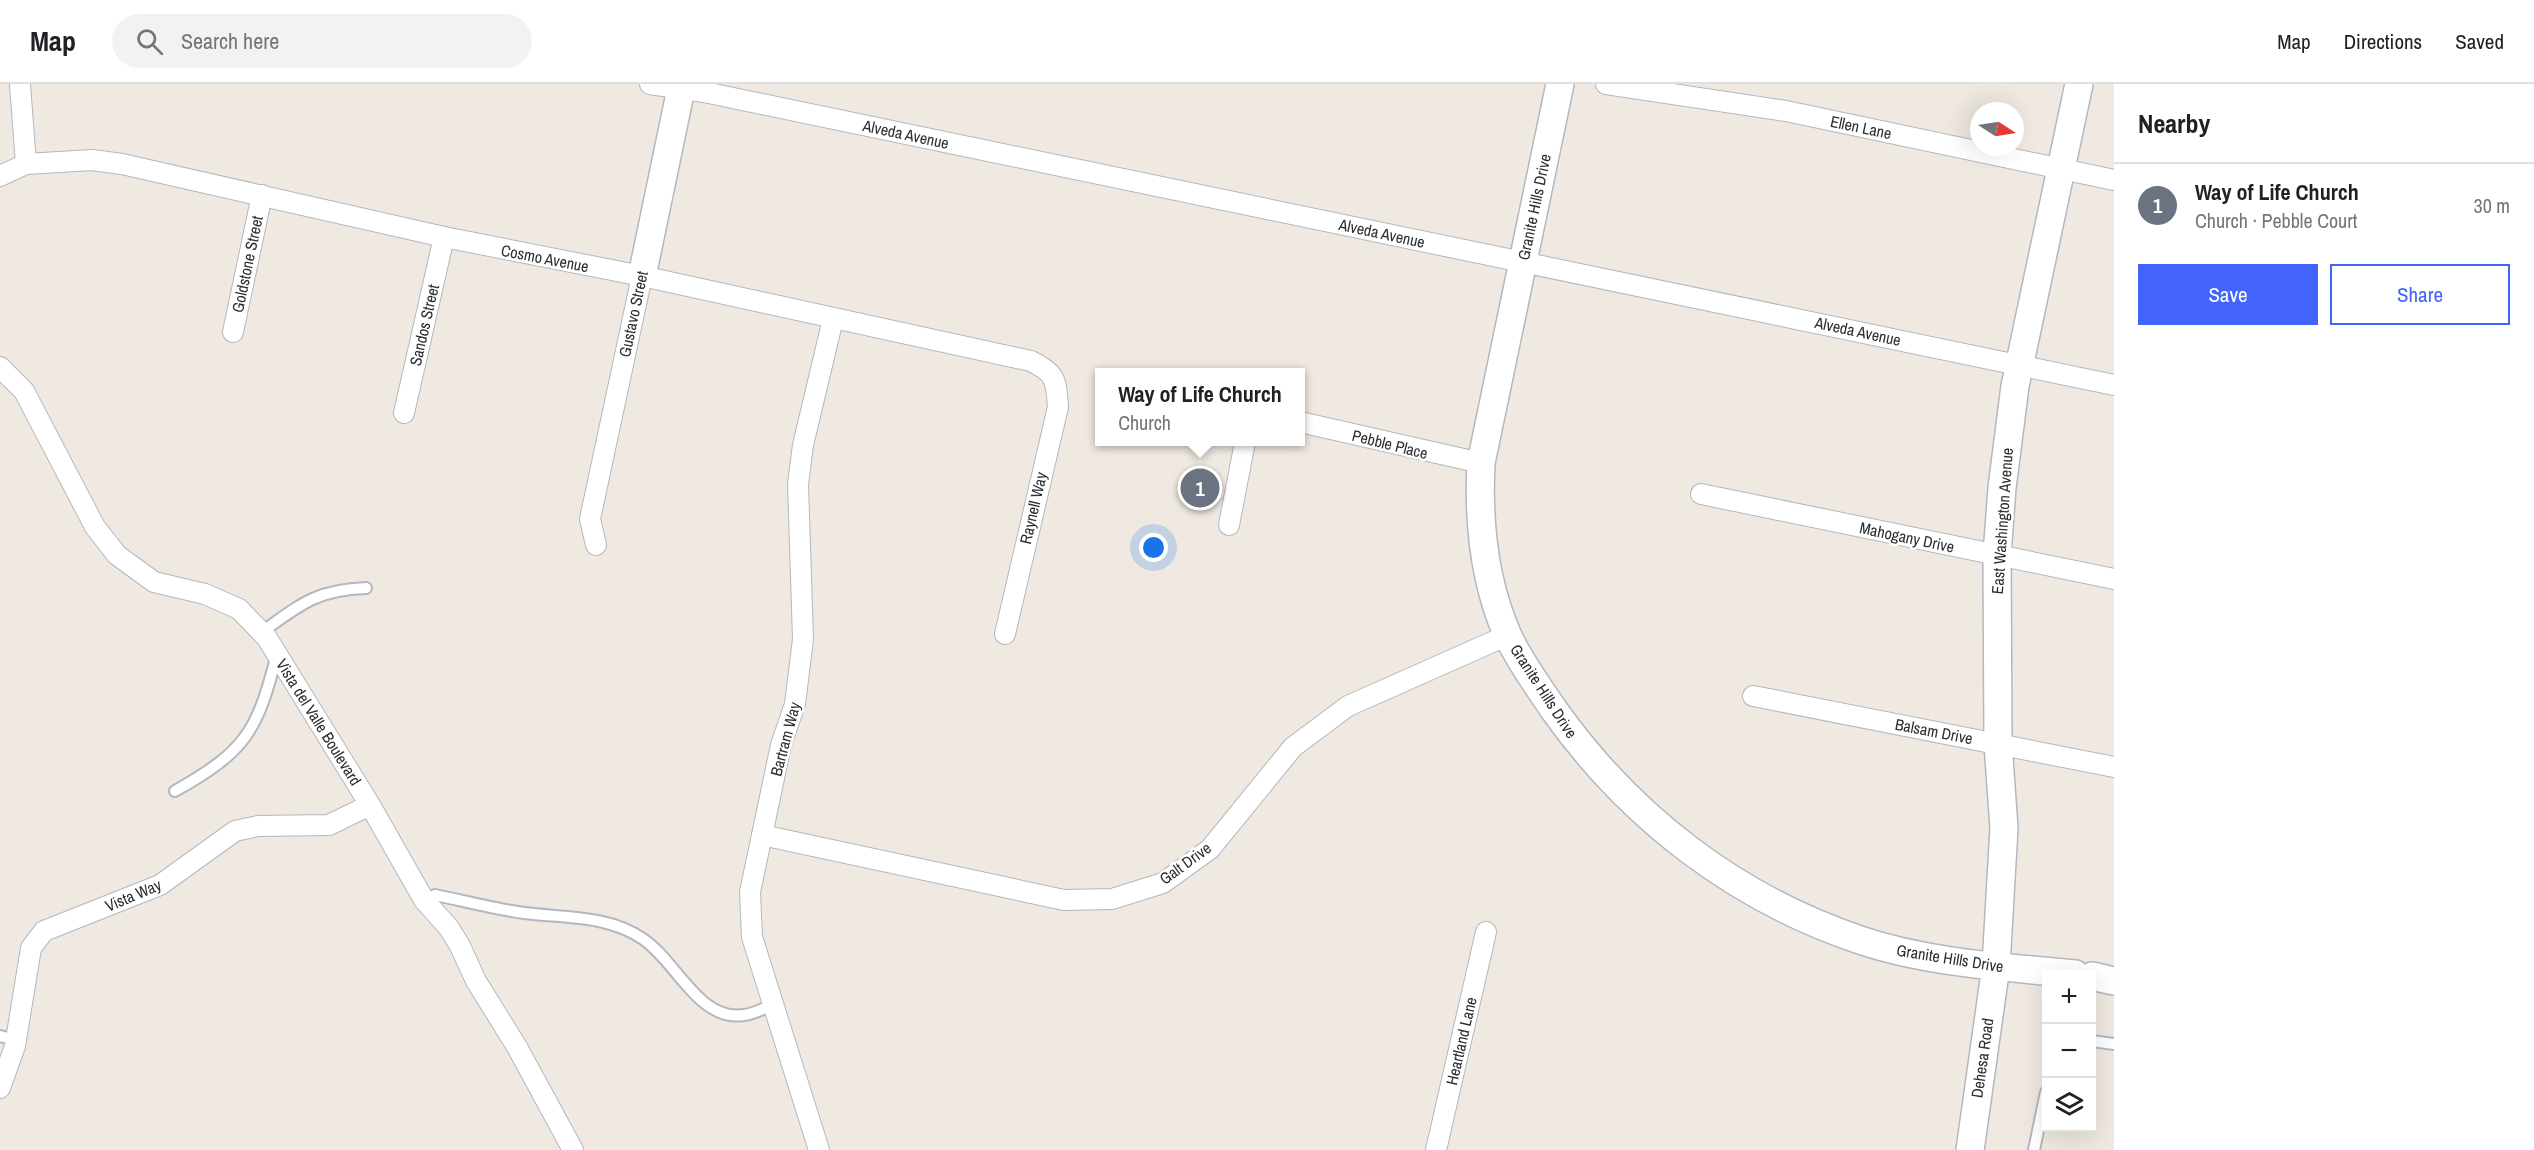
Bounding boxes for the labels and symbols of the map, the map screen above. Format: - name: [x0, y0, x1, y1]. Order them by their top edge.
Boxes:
- north arrow: [1970, 102, 2024, 156]
- street label: Ellen Lane: [1828, 110, 1894, 144]
- street label: Alveda Avenue: [860, 114, 951, 154]
- street label: Granite Hills Drive: [1512, 152, 1556, 262]
- street label: Goldstone Street: [226, 213, 268, 314]
- street label: Alveda Avenue: [1336, 213, 1427, 253]
- street label: Cosmo Avenue: [499, 239, 591, 277]
- street label: Gustavo Street: [613, 269, 653, 359]
- street label: Sandos Street: [404, 282, 444, 368]
- street label: Alveda Avenue: [1812, 311, 1903, 351]
- street label: Pebble Place: [1350, 424, 1430, 464]
- street label: East Washington Avenue: [1986, 447, 2018, 595]
- pin: 1: [1180, 466, 1220, 510]
- street label: Raynell Way: [1014, 469, 1052, 546]
- street label: Mahogany Drive: [1858, 516, 1956, 558]
- your location: [1139, 533, 1168, 562]
- street label: Granite Hills Drive: [1505, 640, 1583, 742]
- street label: Vista del Valle Boulevard: [271, 655, 367, 789]
- street label: Bartram Way: [765, 699, 806, 779]
- street label: Balsam Drive: [1893, 713, 1975, 749]
- street label: Galt Drive: [1155, 837, 1215, 889]
- street label: Vista Way: [102, 873, 165, 917]
- street label: Granite Hills Drive: [1895, 939, 2005, 977]
- street label: Heartland Lane: [1440, 995, 1482, 1087]
- street label: Dehesa Road: [1966, 1017, 1998, 1099]

